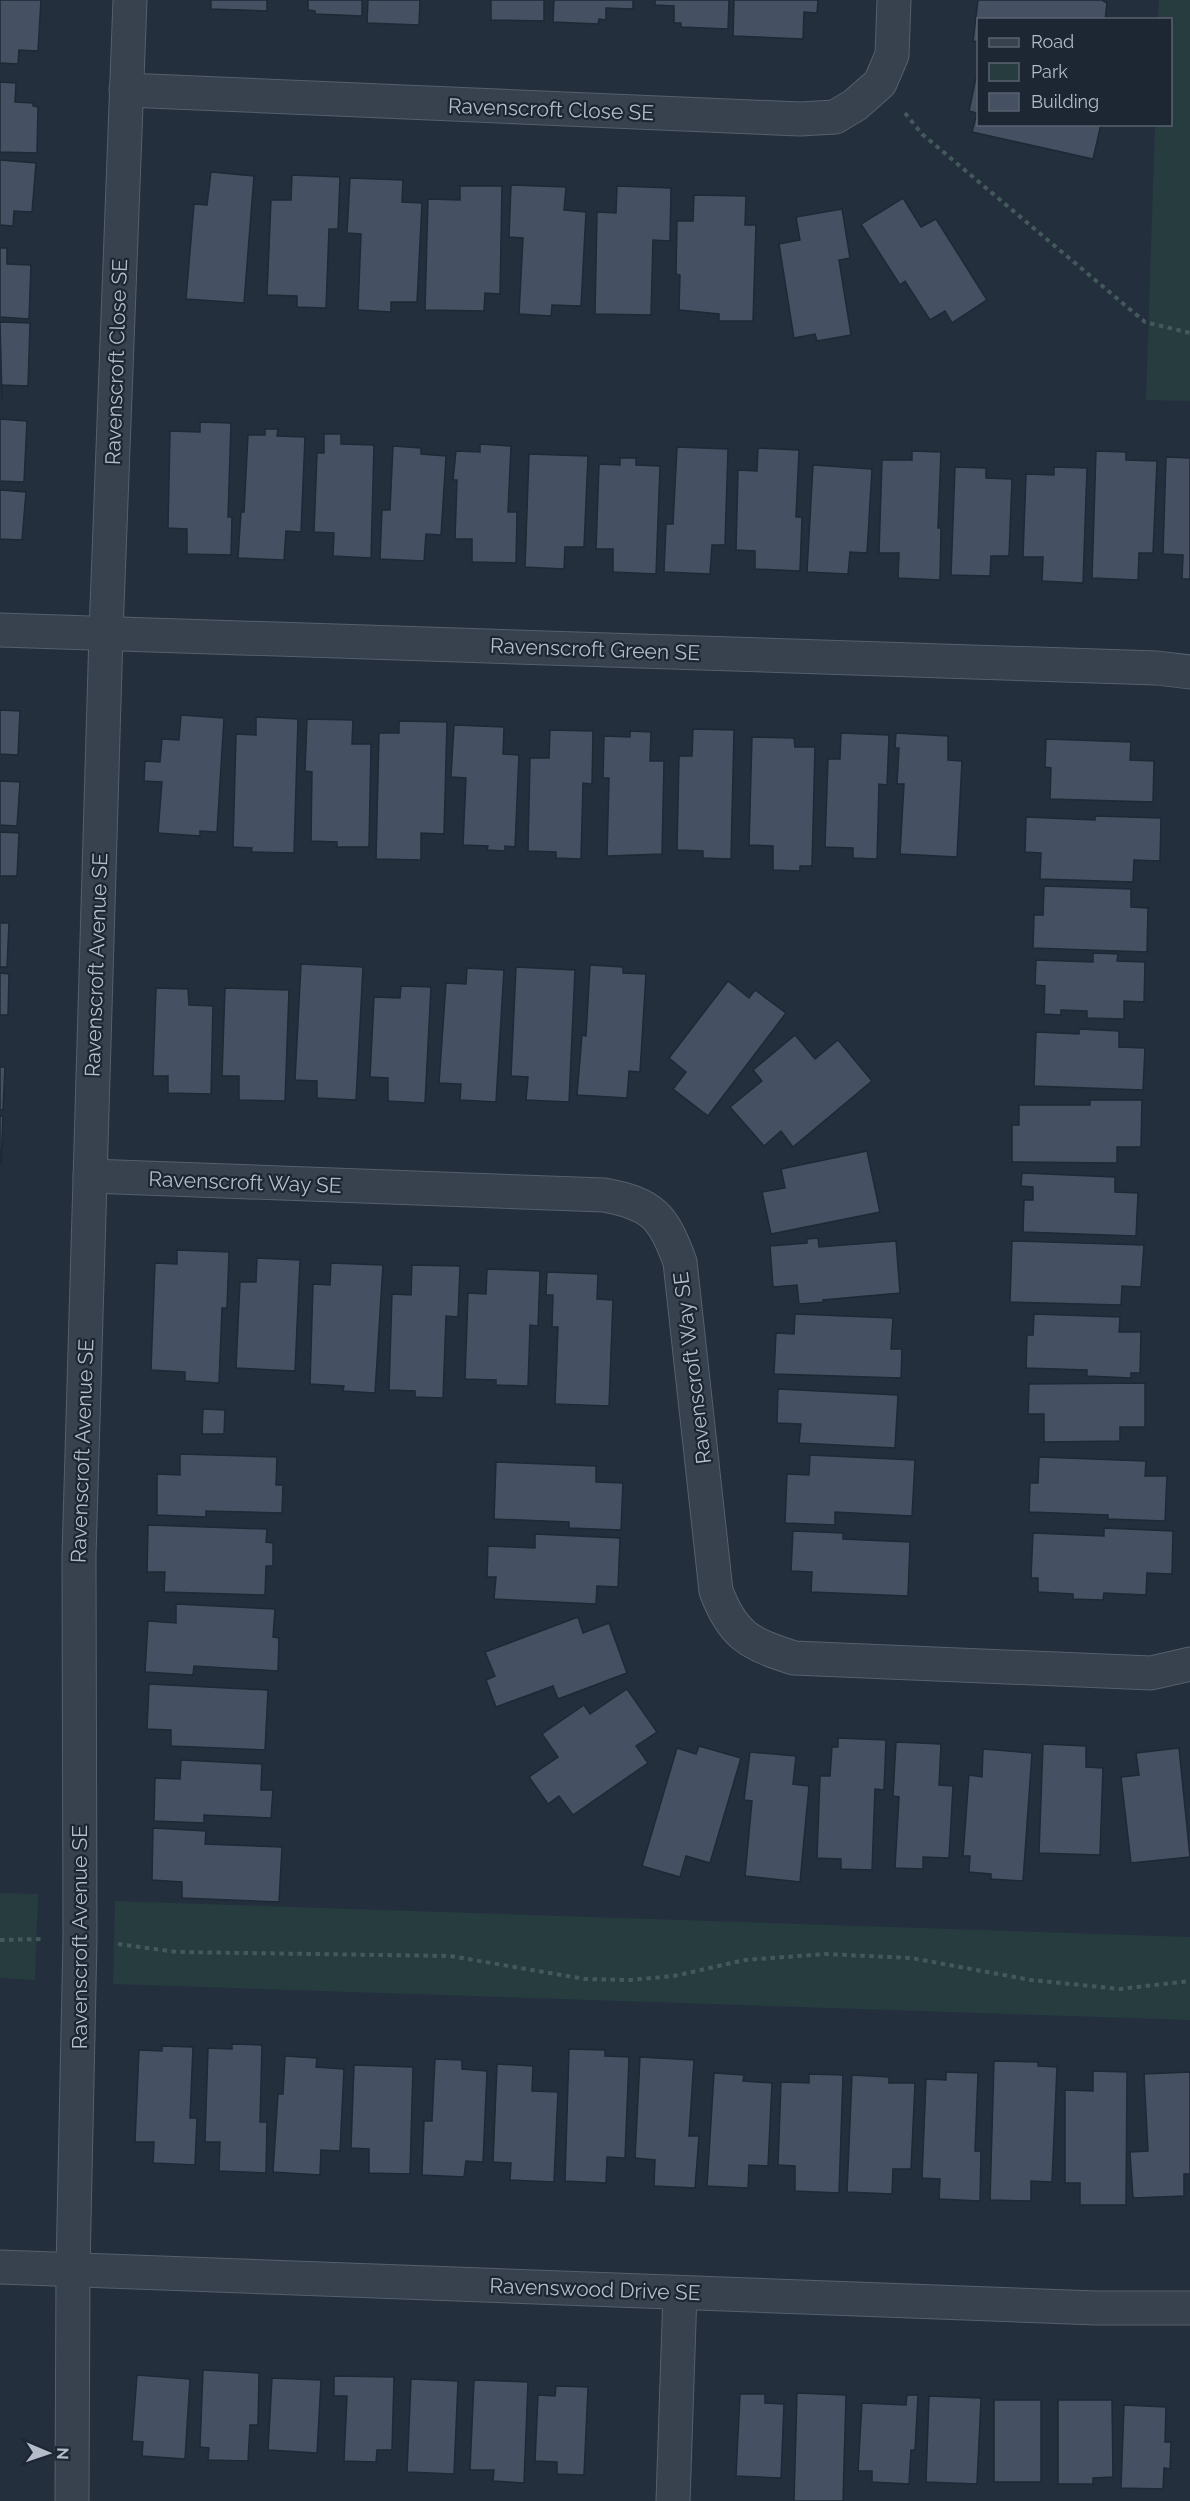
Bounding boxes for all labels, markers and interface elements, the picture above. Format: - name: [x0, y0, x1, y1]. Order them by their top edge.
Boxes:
- legend: [977, 18, 1172, 126]
- text: Road: [1031, 31, 1074, 52]
- text: Park: [1031, 61, 1068, 82]
- text: Building: [1031, 91, 1099, 112]
- street label: Ravenscroft Close SE: [447, 93, 655, 125]
- street label: Ravenscroft Close SE: [100, 258, 132, 466]
- street label: Ravenscroft Green SE: [490, 633, 700, 665]
- street label: Ravenscroft Avenue SE: [80, 852, 112, 1078]
- street label: Ravenscroft Way SE: [148, 1166, 342, 1198]
- street label: Ravenscroft Way SE: [668, 1271, 716, 1465]
- street label: Ravenscroft Avenue SE: [66, 1338, 98, 1564]
- street label: Ravenscroft Avenue SE: [67, 1825, 92, 2049]
- street label: Ravenswood Drive SE: [489, 2273, 701, 2305]
- north arrow: [18, 2423, 78, 2483]
- text: N: [53, 2447, 72, 2460]

